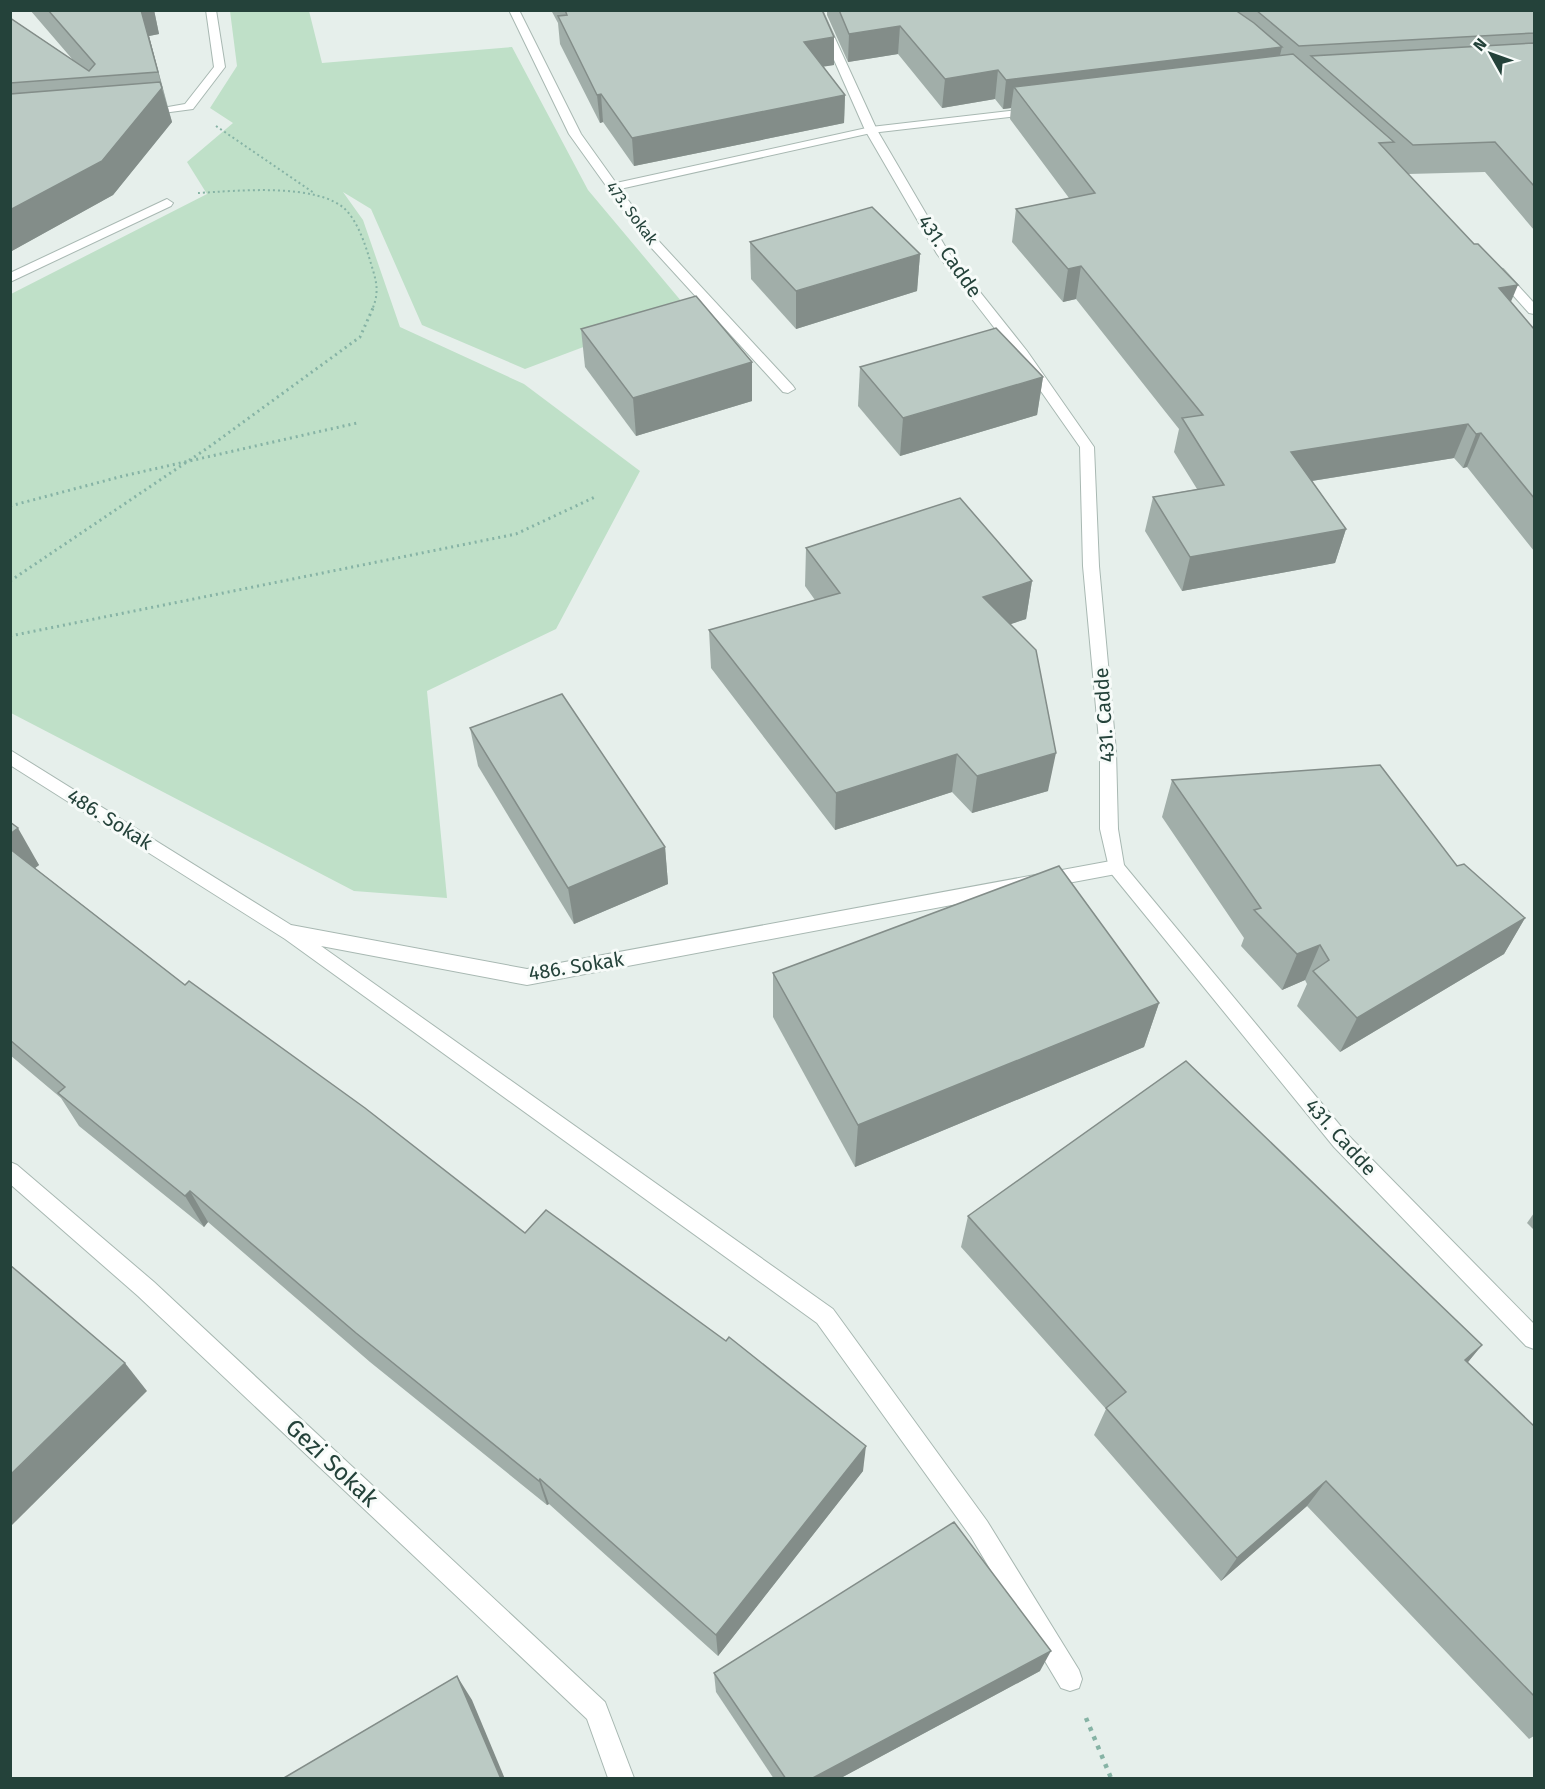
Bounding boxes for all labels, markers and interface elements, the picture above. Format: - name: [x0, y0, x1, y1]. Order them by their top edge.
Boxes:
- north arrow: [1461, 24, 1521, 84]
- text: N: [1469, 35, 1491, 55]
- street label: 473. Sokak: [602, 178, 662, 249]
- street label: 431. Cadde: [913, 210, 987, 302]
- street label: 431. Cadde: [1089, 667, 1119, 763]
- street label: 486. Sokak: [63, 783, 158, 855]
- street label: 486. Sokak: [527, 947, 626, 985]
- street label: 431. Cadde: [1300, 1094, 1382, 1180]
- street label: Gezi Sokak: [280, 1413, 384, 1513]

